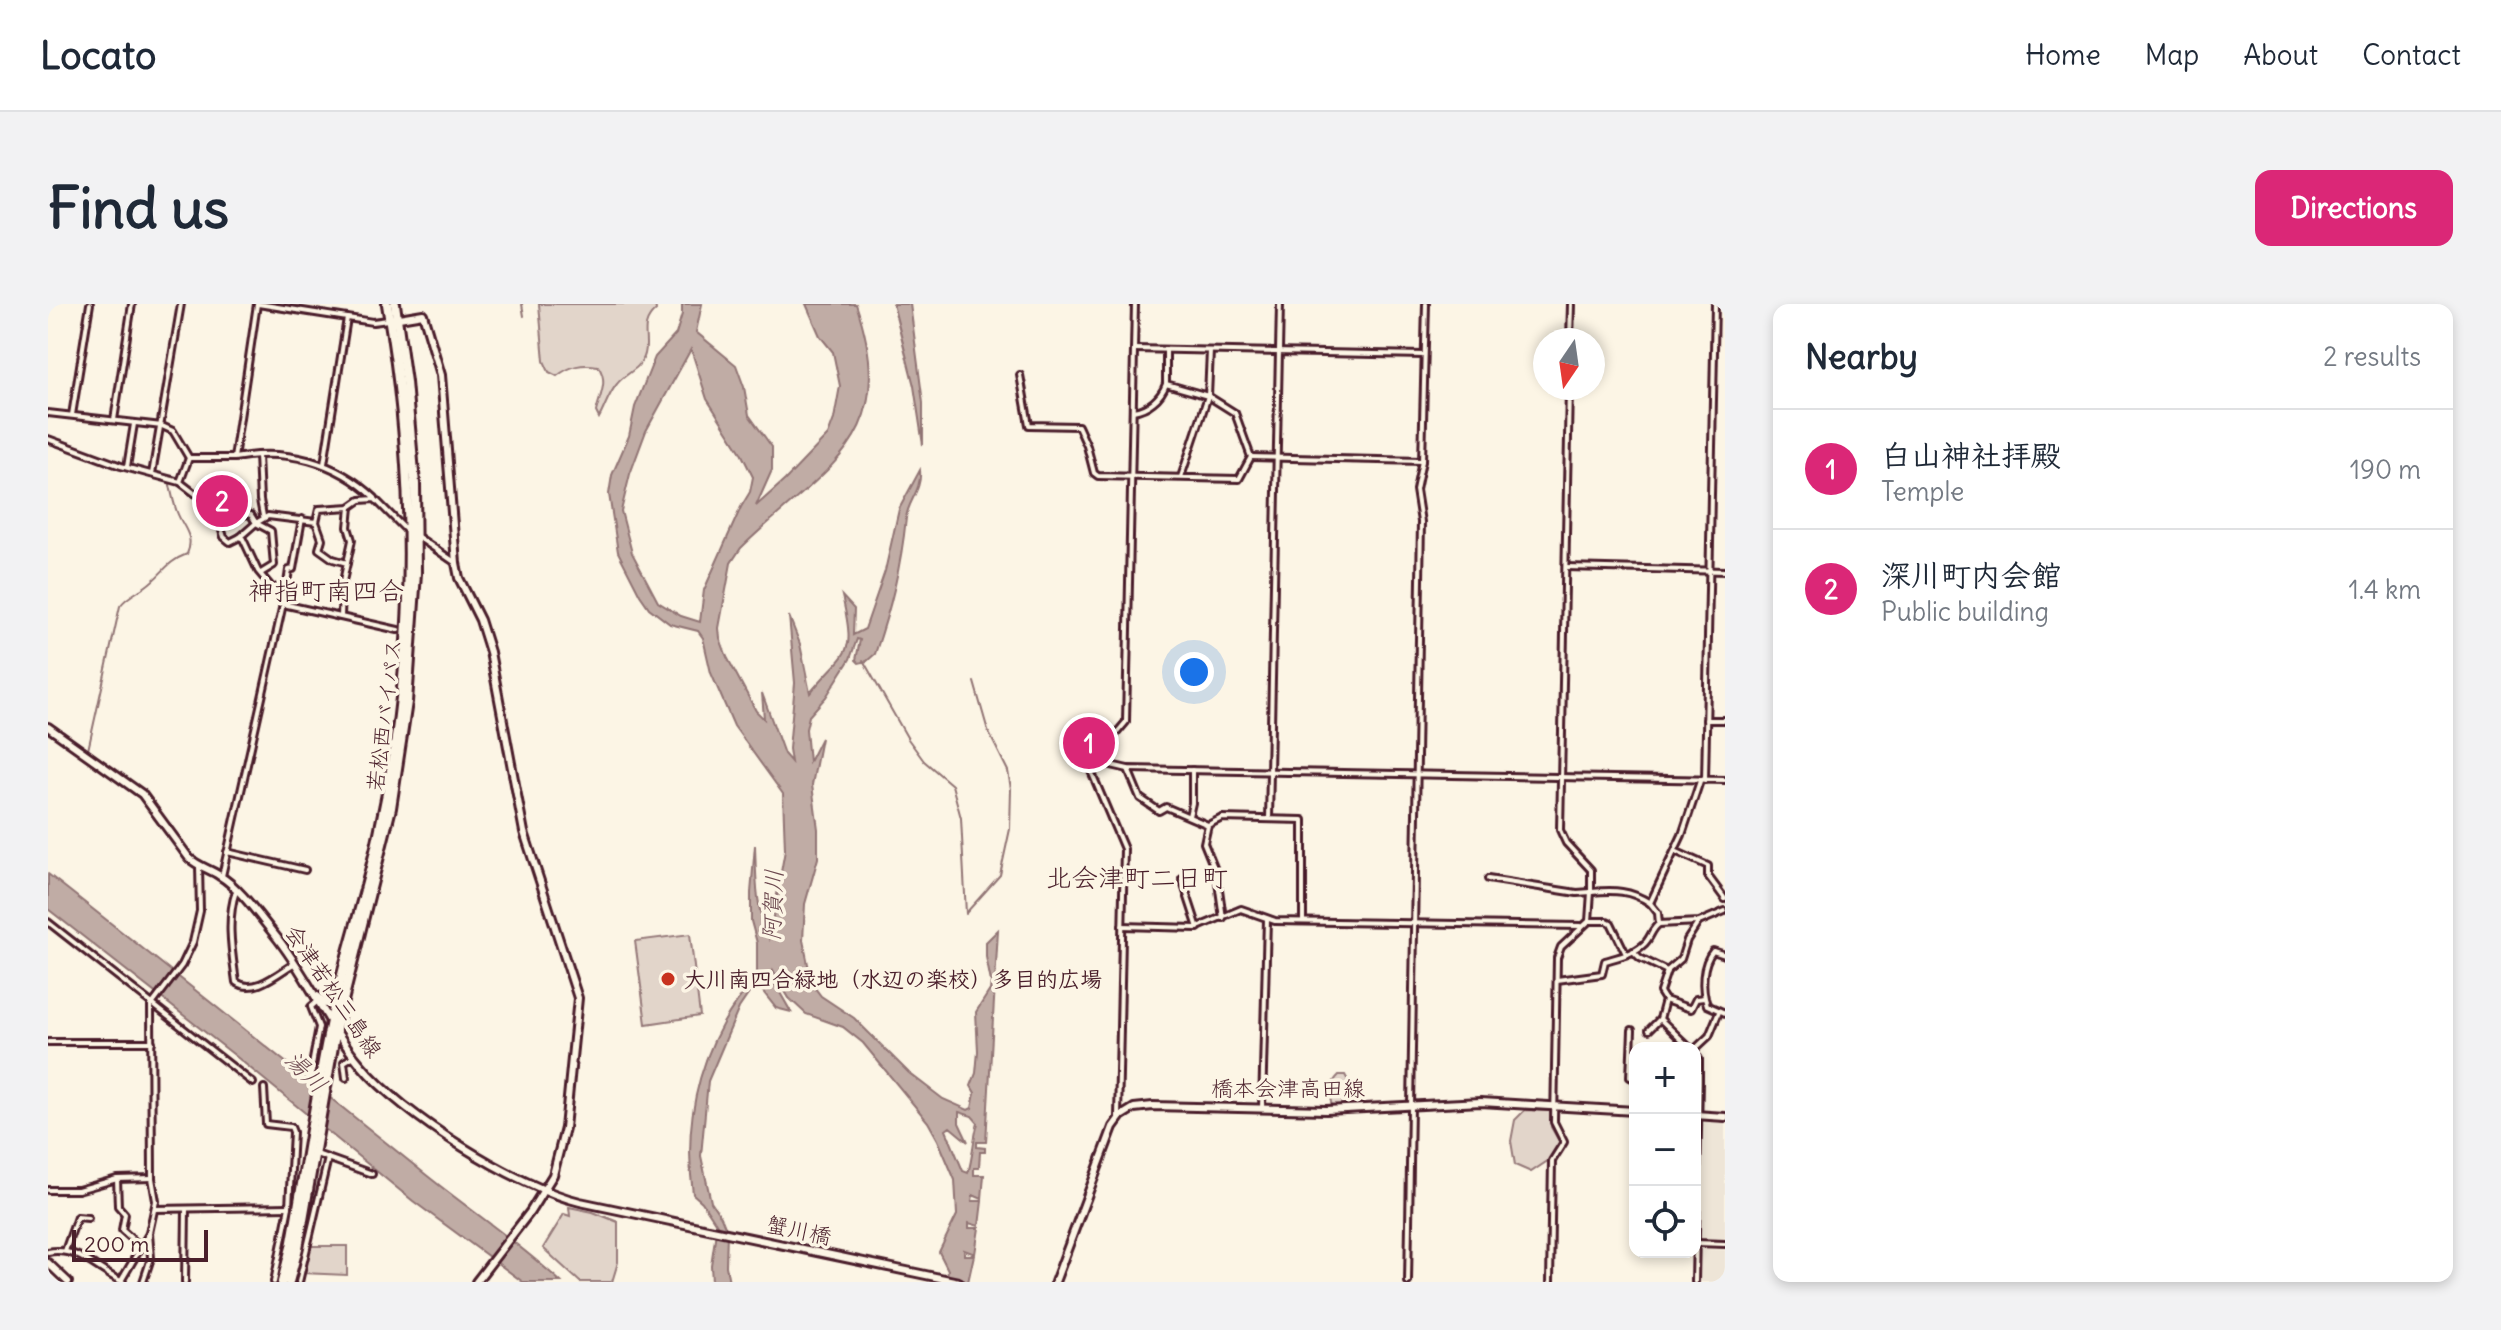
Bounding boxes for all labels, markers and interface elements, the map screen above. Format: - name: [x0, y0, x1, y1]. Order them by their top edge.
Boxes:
- text: Locato: [40, 32, 156, 79]
- text: Home: [2025, 37, 2101, 73]
- text: Map: [2145, 37, 2199, 73]
- text: About: [2243, 37, 2318, 73]
- text: Contact: [2362, 37, 2461, 73]
- button: Directions: [2255, 170, 2453, 246]
- text: Find us: [48, 173, 229, 243]
- north arrow: [1533, 328, 1605, 400]
- text: Nearby: [1805, 335, 1918, 378]
- text: 2 results: [2323, 340, 2421, 373]
- text: 白山神社拝殿: [1881, 436, 2061, 474]
- text: 1: [1826, 453, 1836, 486]
- text: 190 m: [2350, 453, 2421, 486]
- pin: 2: [196, 471, 248, 531]
- text: Temple: [1881, 475, 1964, 508]
- text: 深川町内会館: [1881, 556, 2061, 594]
- text: 2: [1824, 573, 1838, 606]
- text: 1.4 km: [2349, 573, 2421, 606]
- district label: 神指町南四合: [248, 574, 404, 607]
- text: Public building: [1881, 595, 2049, 628]
- street label: 若松西バイパス: [361, 637, 407, 793]
- your location: [1174, 652, 1214, 692]
- pin: 1: [1063, 713, 1115, 773]
- district label: 北会津町二日町: [1046, 861, 1228, 894]
- water label: 阿賀川: [756, 868, 788, 941]
- street label: 会津若松三島線: [279, 919, 389, 1063]
- place label: 大川南四合緑地（水辺の楽校）多目的広場: [684, 965, 1102, 993]
- marker: 大川南四合緑地（水辺の楽校）多目的広場: [659, 970, 677, 988]
- map controls: [1629, 1042, 1701, 1258]
- button: +: [1629, 1042, 1701, 1114]
- water label: 湯川: [279, 1044, 334, 1099]
- street label: 橋本会津高田線: [1211, 1074, 1365, 1102]
- button: −: [1629, 1114, 1701, 1186]
- button: locate: [1629, 1186, 1701, 1258]
- street label: 蟹川橋: [764, 1209, 834, 1251]
- scale bar: [72, 1226, 208, 1262]
- text: 200 m: [84, 1230, 150, 1258]

